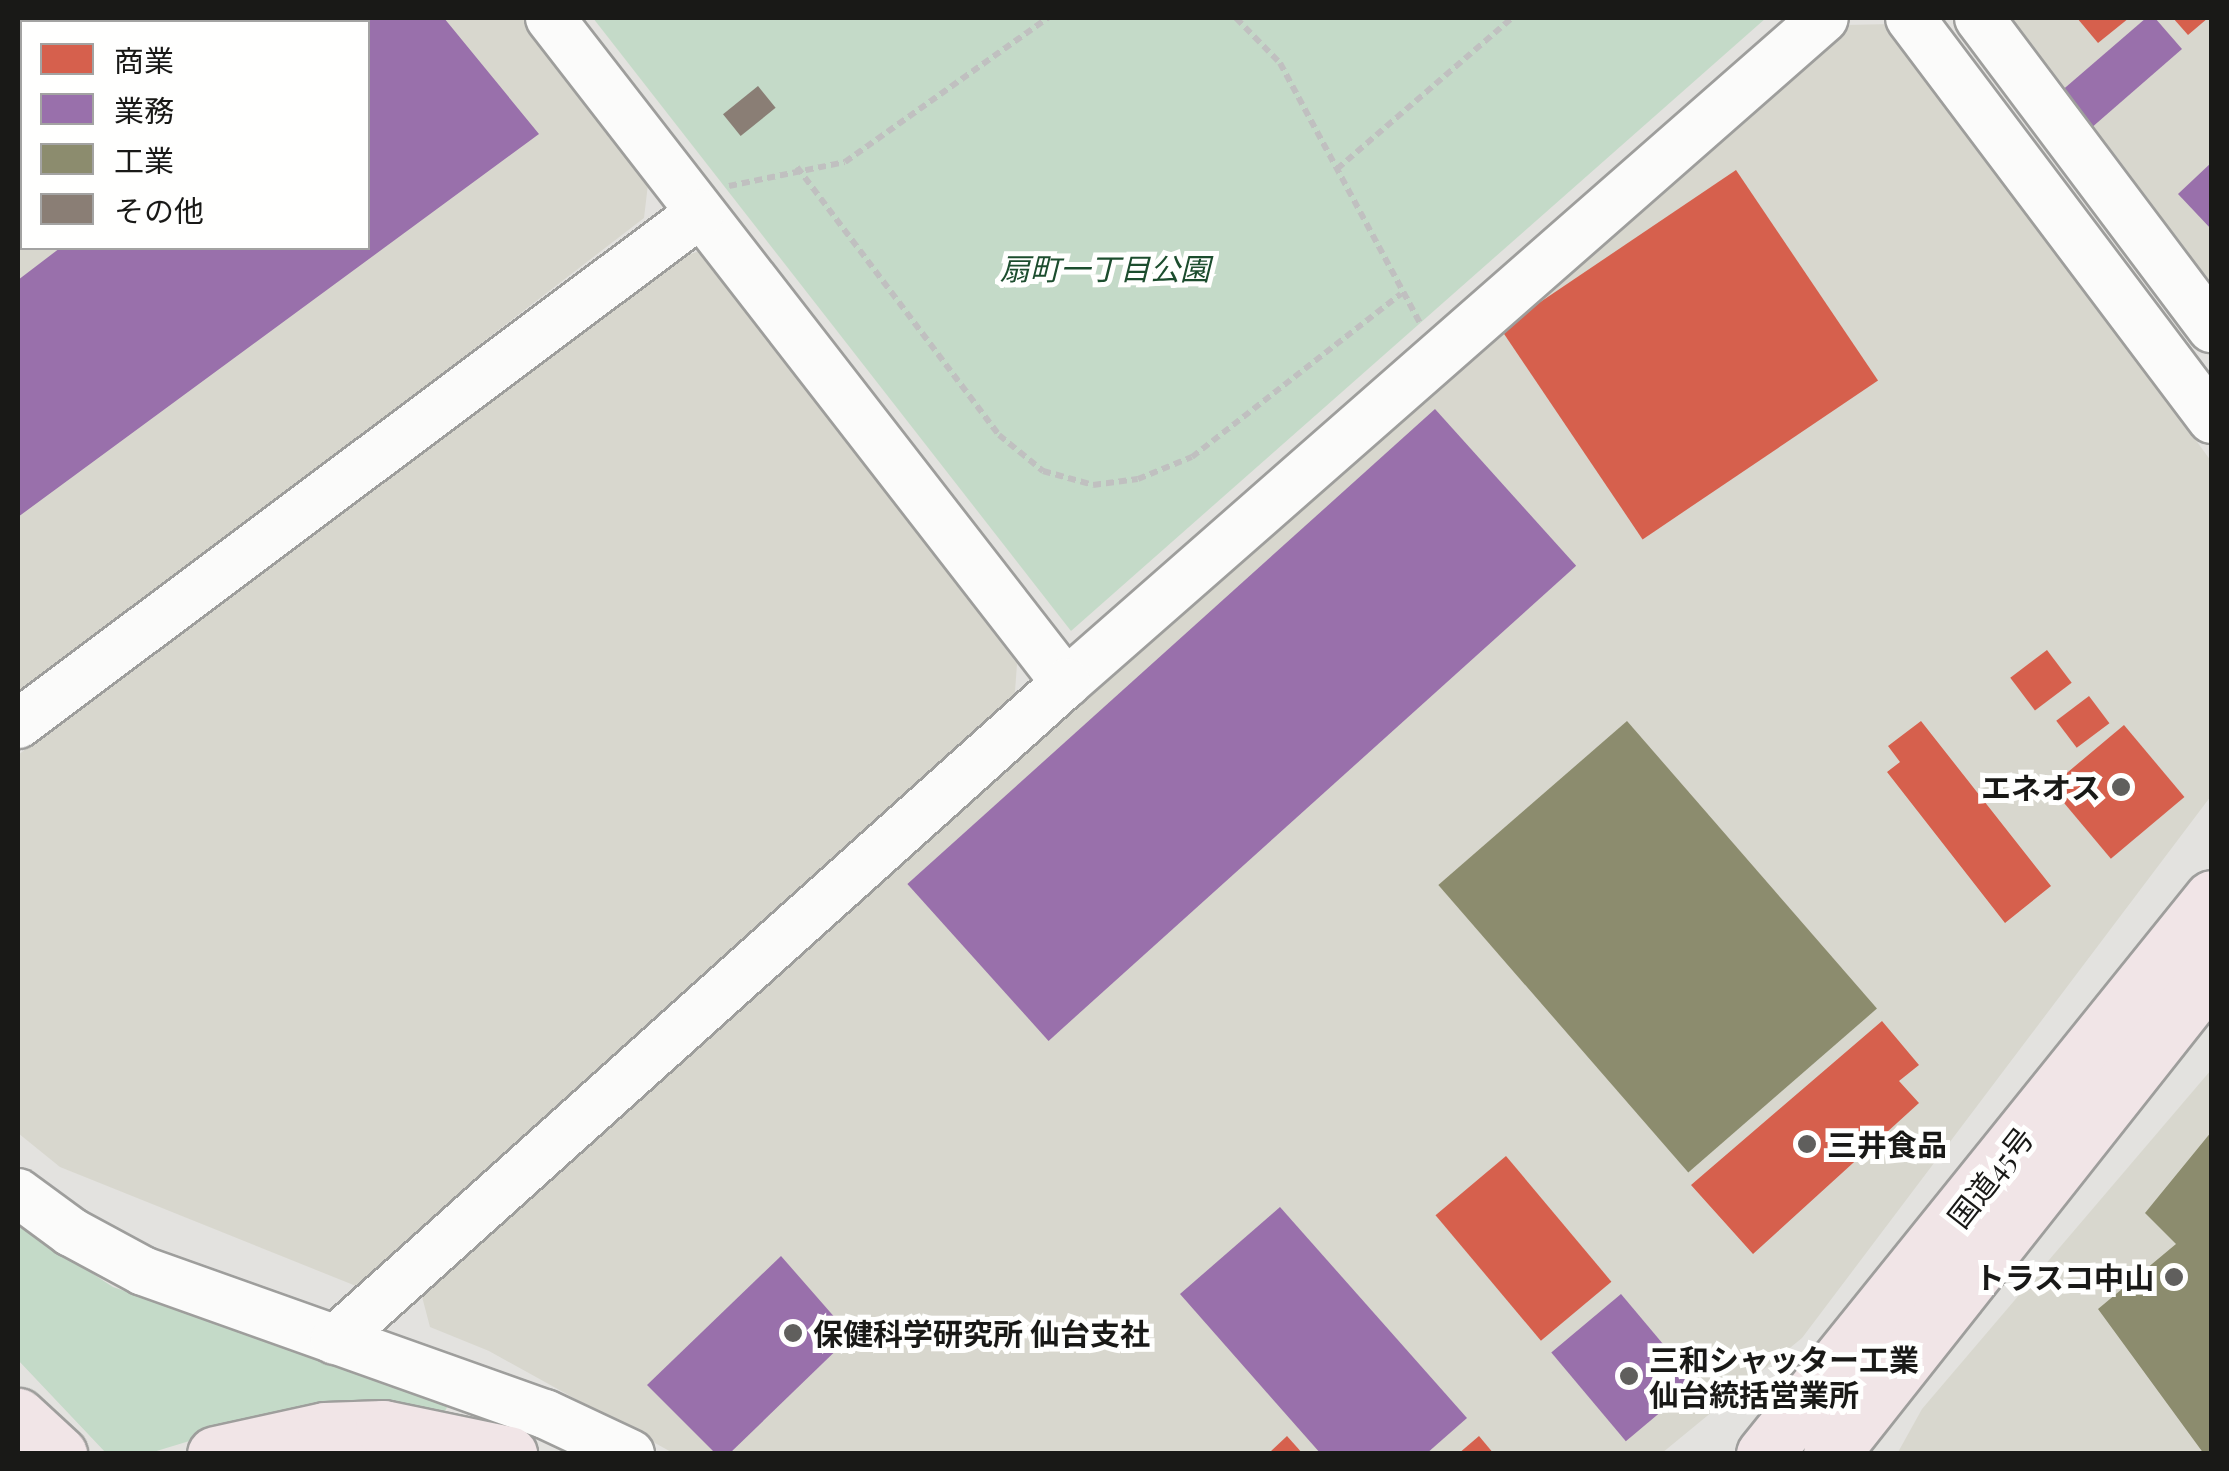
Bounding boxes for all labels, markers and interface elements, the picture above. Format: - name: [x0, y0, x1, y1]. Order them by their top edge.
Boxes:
- legend: [20, 20, 370, 250]
- text: 商業: [114, 40, 174, 80]
- text: 業務: [114, 90, 174, 130]
- text: 工業: [114, 140, 174, 180]
- text: その他: [114, 190, 204, 230]
- park label: 扇町一丁目公園: [1000, 250, 1210, 286]
- place label: エネオス: [1981, 769, 2101, 805]
- marker: エネオス: [2110, 776, 2132, 798]
- street label: 国道45号: [1940, 1120, 2040, 1234]
- place label: 三井食品: [1827, 1126, 1947, 1162]
- marker: 三井食品: [1796, 1133, 1818, 1155]
- place label: トラスコ中山: [1974, 1259, 2154, 1295]
- marker: トラスコ中山: [2163, 1266, 2185, 1288]
- place label: 保健科学研究所 仙台支社: [813, 1315, 1150, 1351]
- marker: 保健科学研究所 仙台支社: [782, 1322, 804, 1344]
- place label: 三和シャッター工業 仙台統括営業所: [1649, 1341, 1919, 1412]
- marker: 三和シャッター工業 仙台統括営業所: [1618, 1365, 1640, 1387]

